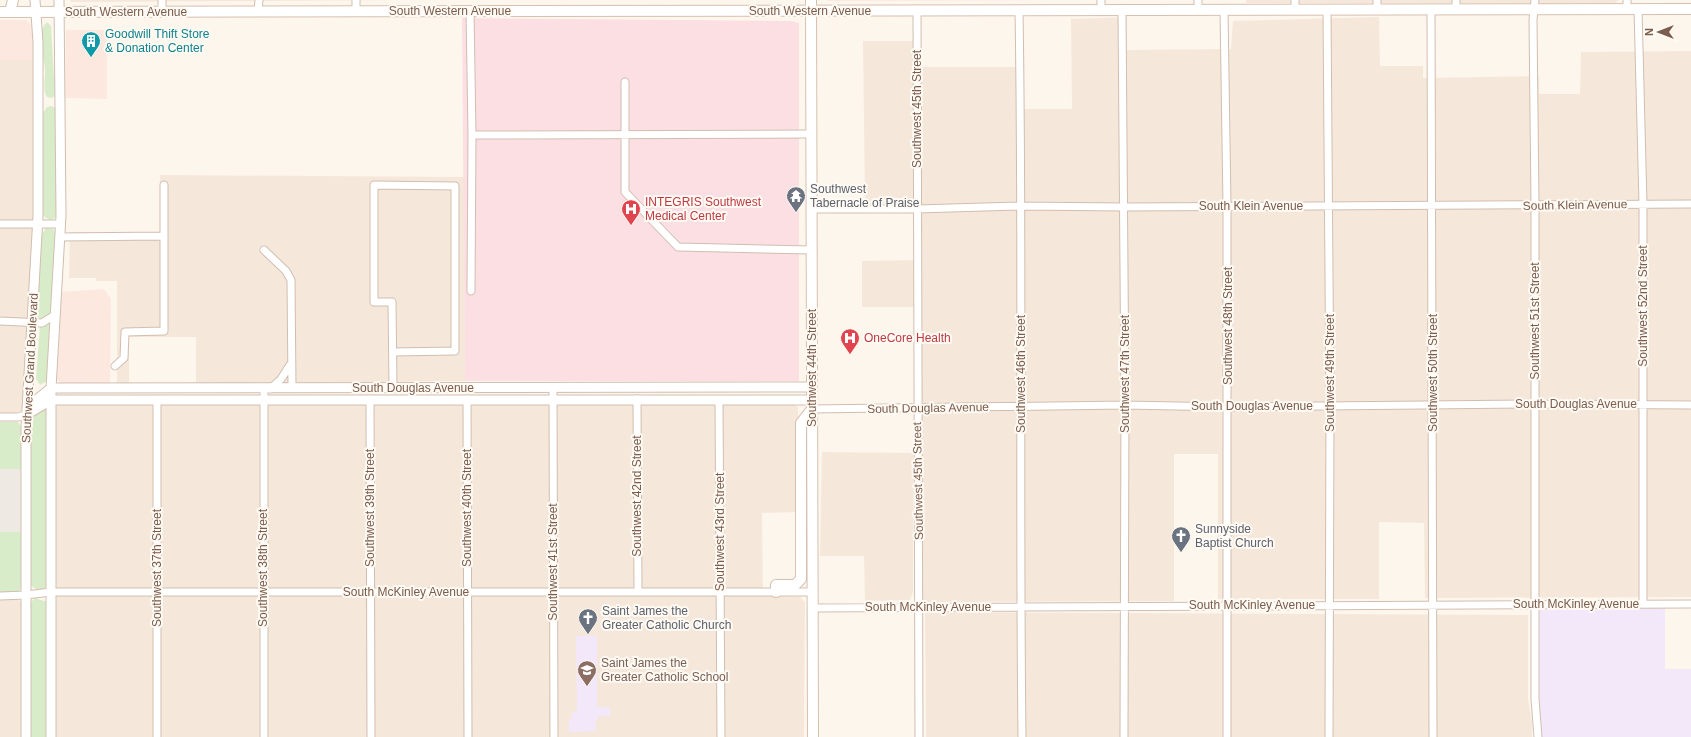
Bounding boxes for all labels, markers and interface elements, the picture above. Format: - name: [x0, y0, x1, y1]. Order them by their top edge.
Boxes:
- street label: South Western Avenue: [389, 4, 511, 18]
- street label: South Western Avenue: [749, 4, 871, 18]
- street label: South Western Avenue: [65, 5, 187, 19]
- north arrow: [1639, 12, 1679, 52]
- place label: Goodwill Thift Store & Donation Center: [105, 27, 210, 55]
- text: N: [1643, 28, 1655, 36]
- building icon: Goodwill Thift Store & Donation Center: [80, 30, 102, 58]
- street label: Southwest 45th Street: [910, 49, 924, 168]
- place label: Southwest Tabernacle of Praise: [810, 182, 920, 210]
- temple icon: Southwest Tabernacle of Praise: [785, 185, 807, 213]
- place label: INTEGRIS Southwest Medical Center: [645, 195, 762, 223]
- street label: South Klein Avenue: [1523, 197, 1628, 213]
- hospital icon: INTEGRIS Southwest Medical Center: [620, 198, 642, 226]
- street label: South Klein Avenue: [1199, 199, 1304, 213]
- street label: Southwest 52nd Street: [1636, 245, 1650, 367]
- street label: Southwest 51st Street: [1528, 262, 1542, 380]
- street label: Southwest 48th Street: [1221, 266, 1235, 385]
- street label: Southwest Grand Boulevard: [19, 293, 41, 443]
- street label: Southwest 44th Street: [805, 308, 819, 427]
- street label: Southwest 49th Street: [1323, 313, 1337, 432]
- street label: Southwest 50th Street: [1426, 313, 1440, 432]
- street label: Southwest 46th Street: [1014, 314, 1028, 433]
- street label: Southwest 47th Street: [1118, 314, 1132, 433]
- hospital icon: OneCore Health: [839, 327, 861, 355]
- place label: OneCore Health: [864, 331, 951, 345]
- street label: South Douglas Avenue: [352, 381, 474, 395]
- street label: South Douglas Avenue: [1515, 397, 1637, 411]
- street label: South Douglas Avenue: [1191, 399, 1313, 413]
- street label: South Douglas Avenue: [867, 400, 989, 416]
- street label: Southwest 45th Street: [910, 421, 926, 540]
- street label: Southwest 42nd Street: [630, 435, 644, 557]
- street label: Southwest 39th Street: [363, 448, 377, 567]
- street label: Southwest 40th Street: [460, 448, 474, 567]
- street label: Southwest 43rd Street: [713, 472, 727, 591]
- street label: Southwest 41st Street: [546, 503, 560, 621]
- street label: Southwest 37th Street: [150, 508, 164, 627]
- street label: Southwest 38th Street: [256, 508, 270, 627]
- place label: Sunnyside Baptist Church: [1195, 522, 1274, 550]
- church icon: Sunnyside Baptist Church: [1170, 525, 1192, 553]
- street label: South McKinley Avenue: [343, 585, 470, 599]
- street label: South McKinley Avenue: [1513, 597, 1640, 611]
- street label: South McKinley Avenue: [1189, 598, 1316, 612]
- street label: South McKinley Avenue: [865, 600, 992, 614]
- place label: Saint James the Greater Catholic Church: [602, 604, 731, 632]
- church icon: Saint James the Greater Catholic Church: [577, 607, 599, 635]
- place label: Saint James the Greater Catholic School: [601, 656, 728, 684]
- school or university icon: Saint James the Greater Catholic School: [576, 659, 598, 687]

